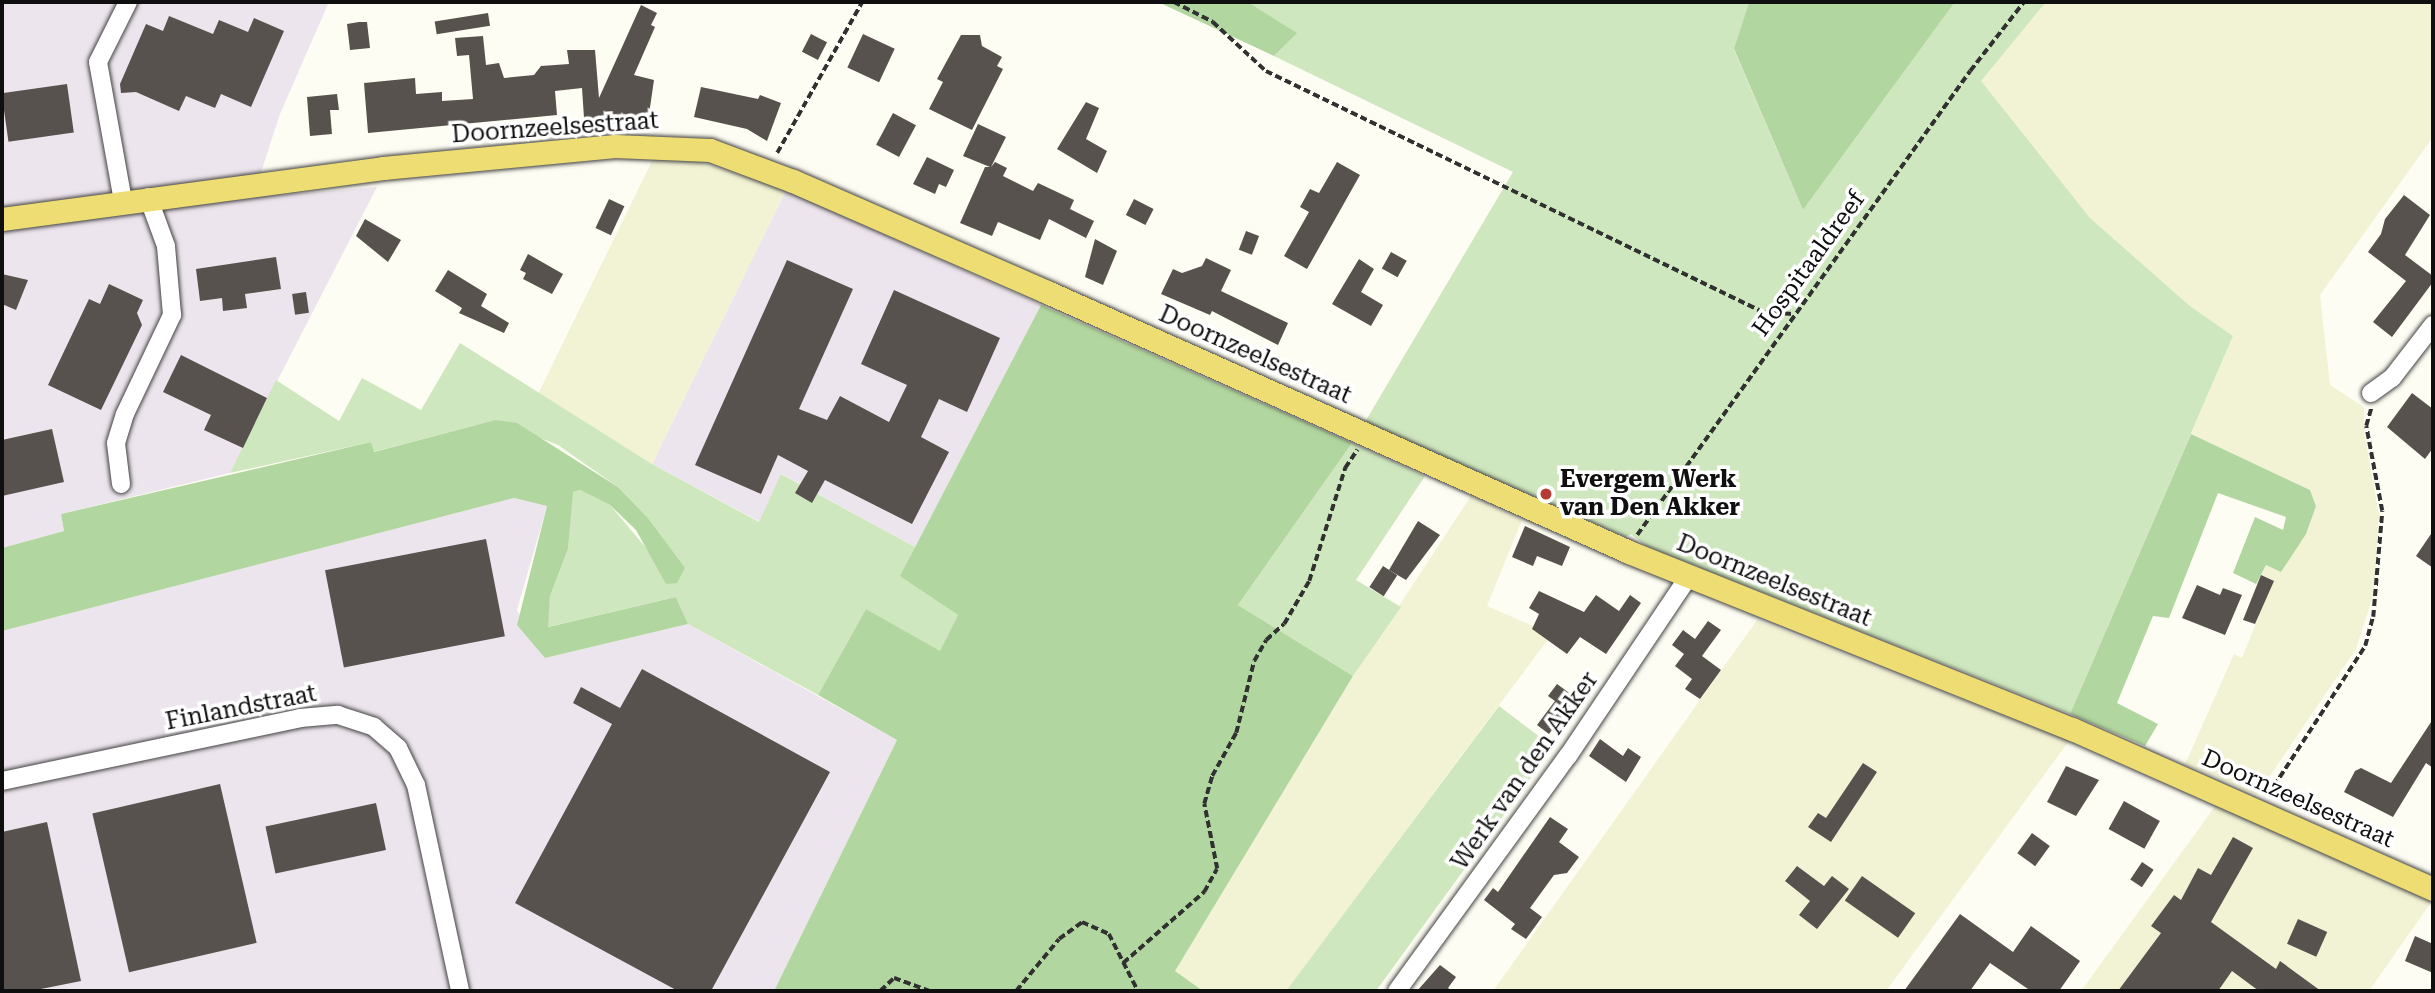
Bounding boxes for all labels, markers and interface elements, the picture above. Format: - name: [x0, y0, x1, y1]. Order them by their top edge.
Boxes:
- street label: Doornzeelsestraat: [451, 106, 659, 150]
- street label: Hospitaaldreef: [1747, 186, 1871, 342]
- street label: Doornzeelsestraat: [1154, 300, 1356, 410]
- place label: Evergem Werk van Den Akker: [1560, 466, 1740, 522]
- marker: Evergem Werk van Den Akker: [1538, 486, 1554, 502]
- street label: Doornzeelsestraat: [1672, 529, 1876, 633]
- street label: Werk van den Akker: [1446, 666, 1604, 876]
- street label: Finlandstraat: [163, 679, 319, 737]
- street label: Doornzeelsestraat: [2197, 744, 2399, 854]

